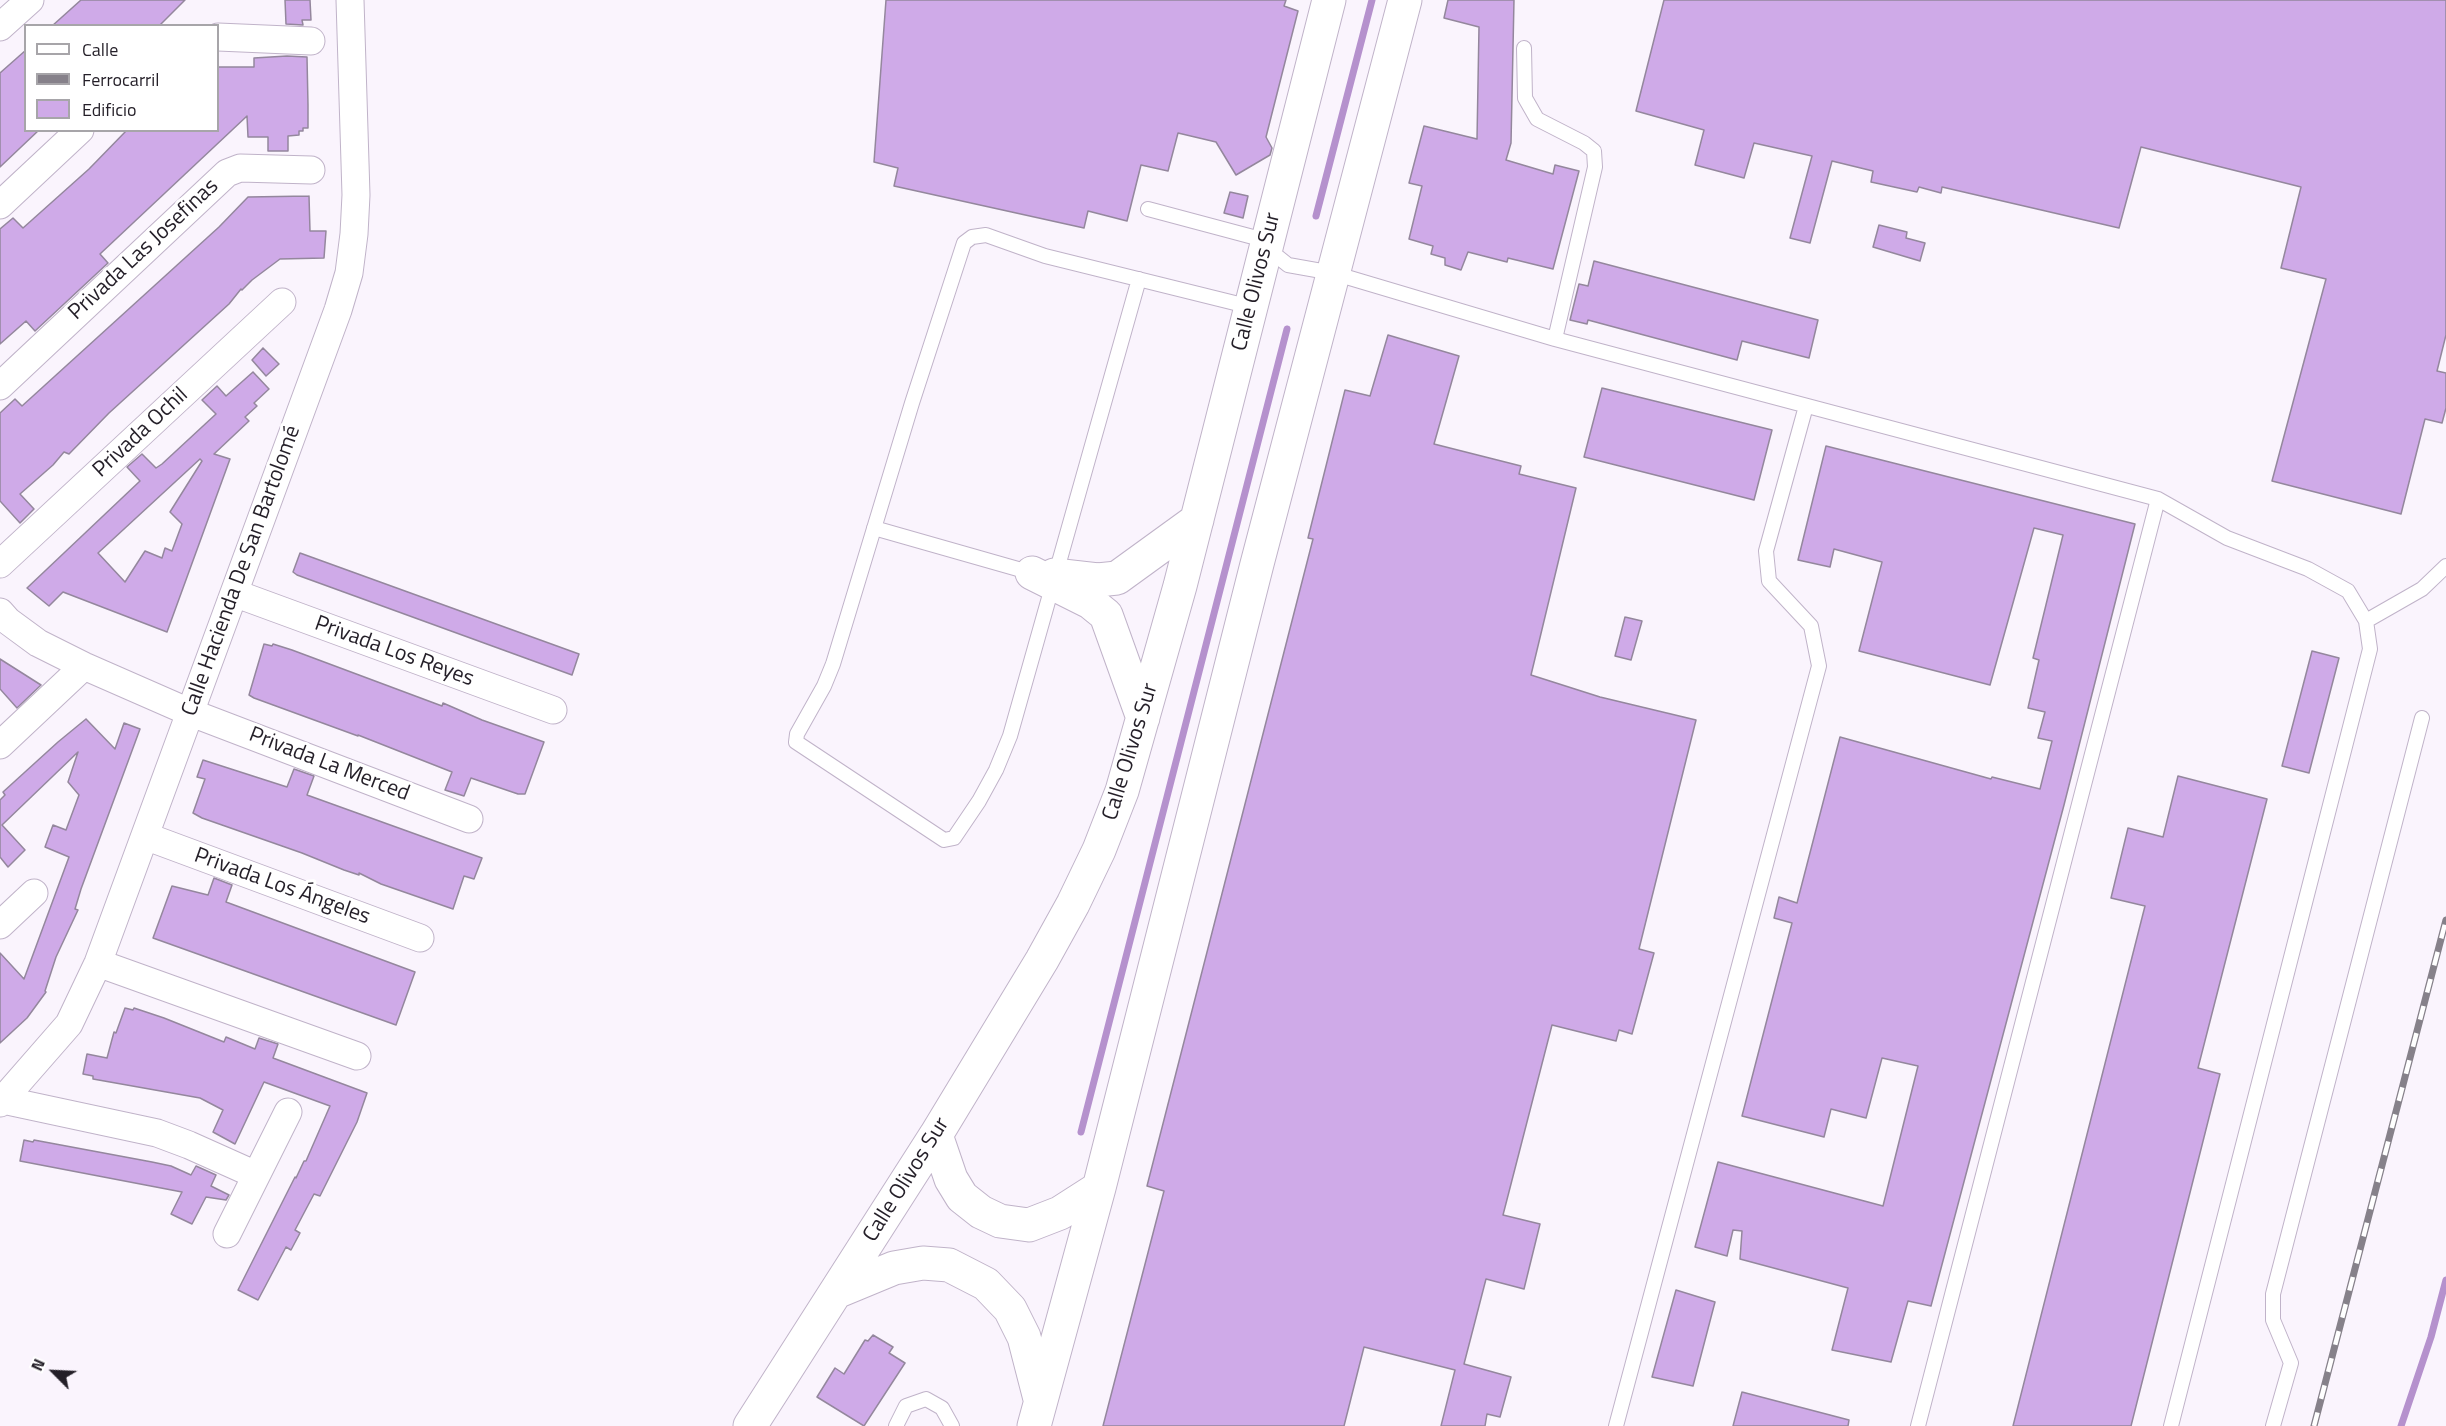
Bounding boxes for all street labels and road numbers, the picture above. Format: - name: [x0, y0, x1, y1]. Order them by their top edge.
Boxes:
- street label: Privada Las Josefinas: [64, 174, 224, 326]
- street label: Calle Olivos Sur: [1227, 210, 1287, 354]
- street label: Privada Ochil: [88, 382, 194, 484]
- street label: Calle Hacienda De San Bartolomé: [177, 422, 307, 720]
- street label: Privada Los Reyes: [311, 611, 477, 693]
- street label: Calle Olivos Sur: [1098, 680, 1164, 824]
- street label: Privada La Merced: [245, 722, 413, 808]
- street label: Privada Los Ángeles: [190, 843, 374, 931]
- street label: Calle Olivos Sur: [858, 1113, 956, 1247]

